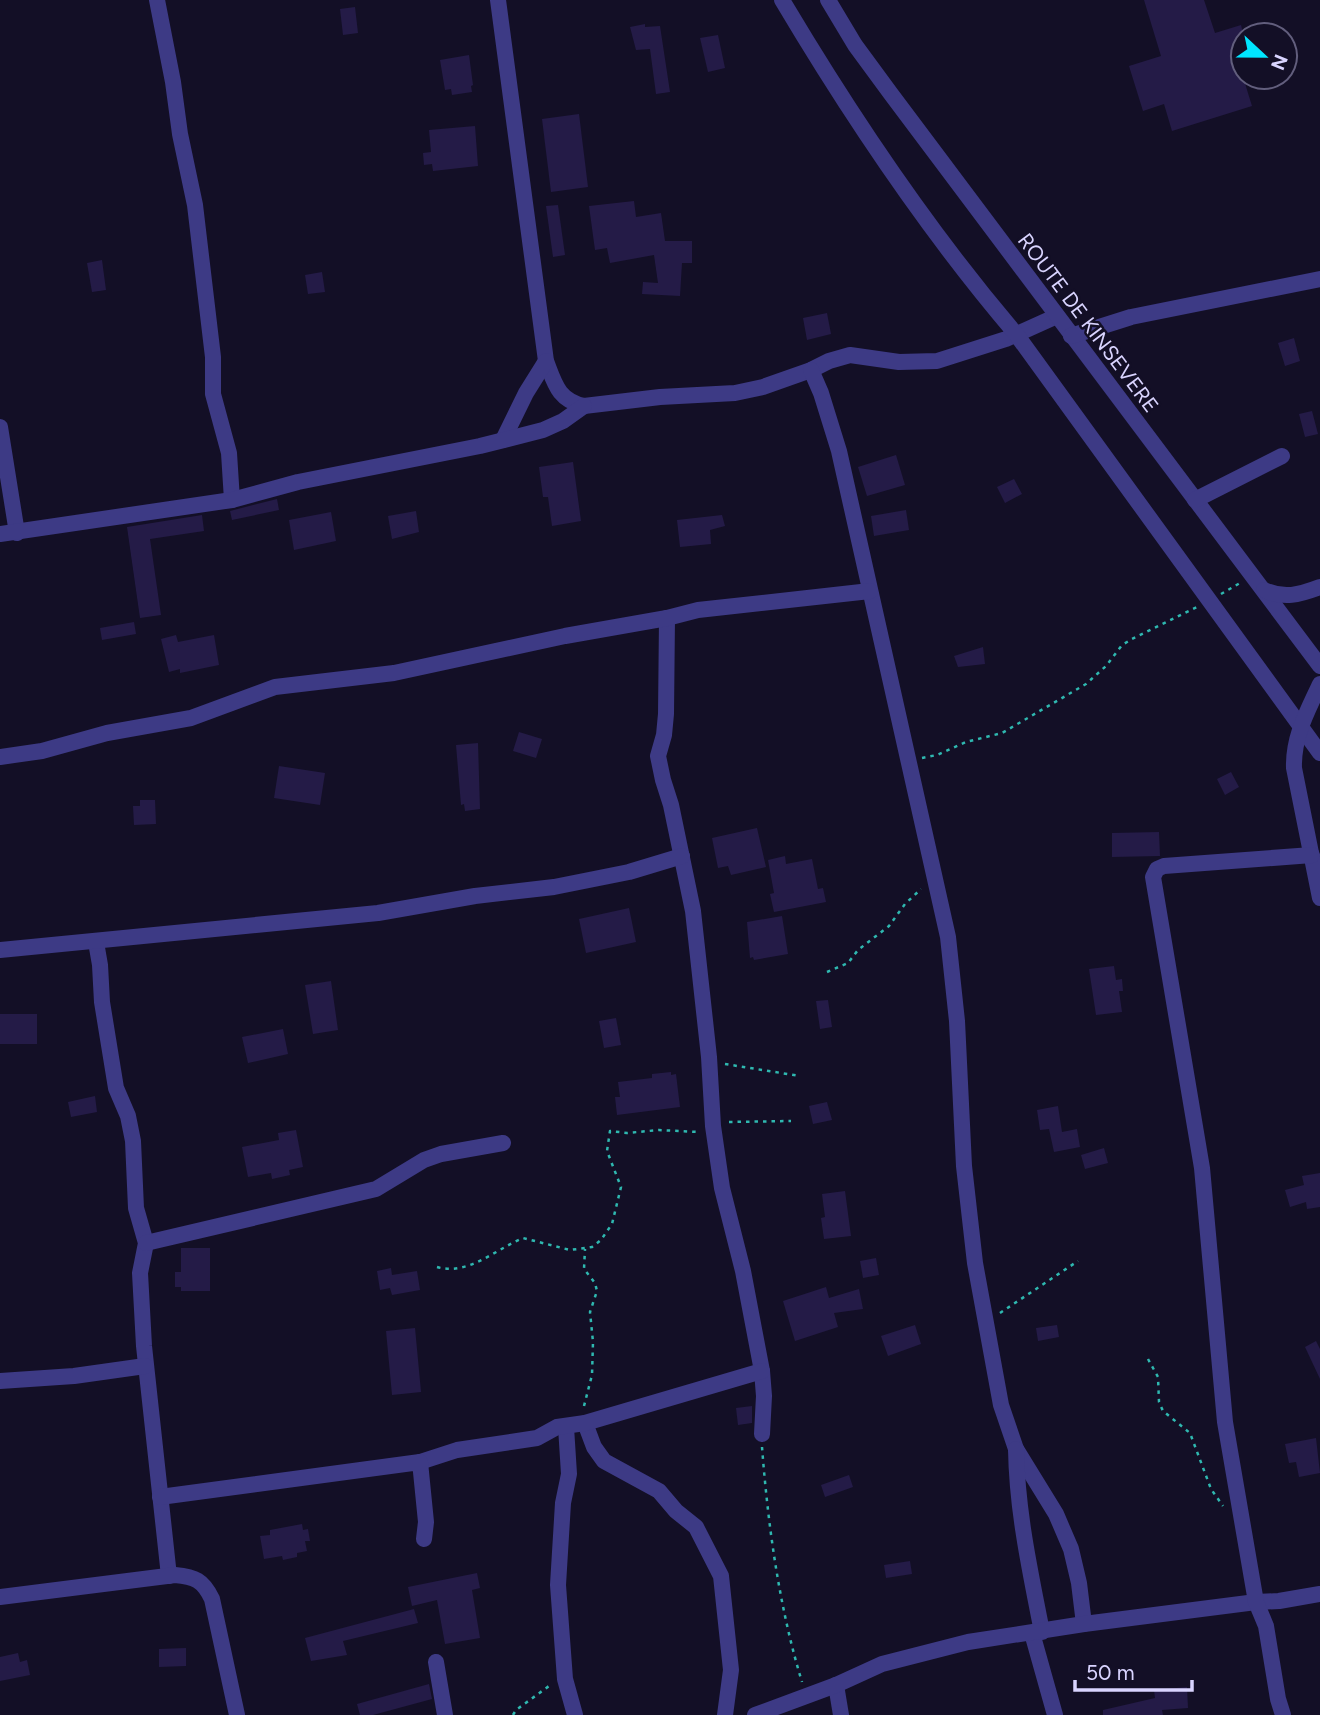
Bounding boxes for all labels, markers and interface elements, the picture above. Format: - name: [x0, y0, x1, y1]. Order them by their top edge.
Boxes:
- north arrow: [1229, 21, 1299, 91]
- text: N: [1266, 51, 1293, 73]
- street label: ROUTE DE KINSEVERE: [1013, 228, 1164, 417]
- scale bar: [1075, 1648, 1192, 1692]
- text: 50 m: [1086, 1660, 1135, 1685]

